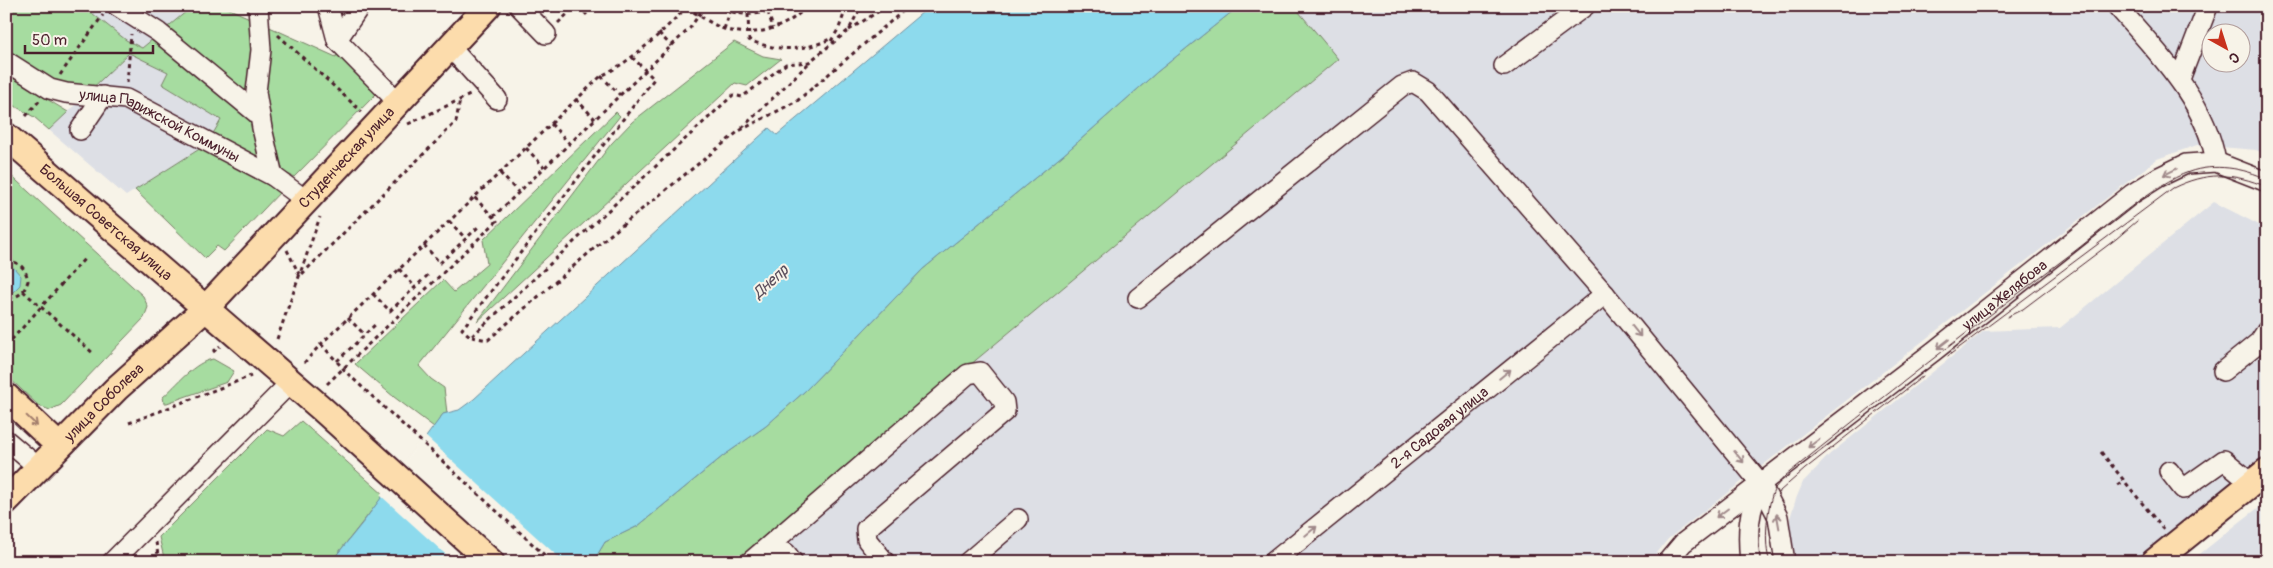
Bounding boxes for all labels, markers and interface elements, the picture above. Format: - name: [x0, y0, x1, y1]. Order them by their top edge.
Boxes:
- scale bar: [25, 22, 152, 54]
- north arrow: [2200, 22, 2250, 72]
- text: 50 m: [32, 31, 67, 50]
- text: С: [2225, 48, 2243, 67]
- street label: улица Парижской Коммуны: [77, 85, 243, 167]
- street label: Студенческая улица: [295, 103, 399, 213]
- street label: Большая Советская улица: [35, 160, 176, 285]
- one-way arrow: [2162, 167, 2177, 177]
- street label: улица Желябова: [1958, 256, 2051, 335]
- water label: Днепр: [748, 260, 794, 304]
- one-way arrow: [1631, 325, 1642, 338]
- one-way arrow: [1937, 339, 1950, 350]
- street label: улица Соболева: [60, 359, 148, 447]
- one-way arrow: [1499, 369, 1512, 380]
- street label: 2-я Садовая улица: [1387, 383, 1493, 473]
- one-way arrow: [26, 415, 39, 427]
- one-way arrow: [1807, 438, 1821, 448]
- one-way arrow: [1734, 450, 1745, 463]
- one-way arrow: [1715, 508, 1729, 518]
- one-way arrow: [1772, 514, 1782, 530]
- one-way arrow: [1304, 526, 1317, 537]

